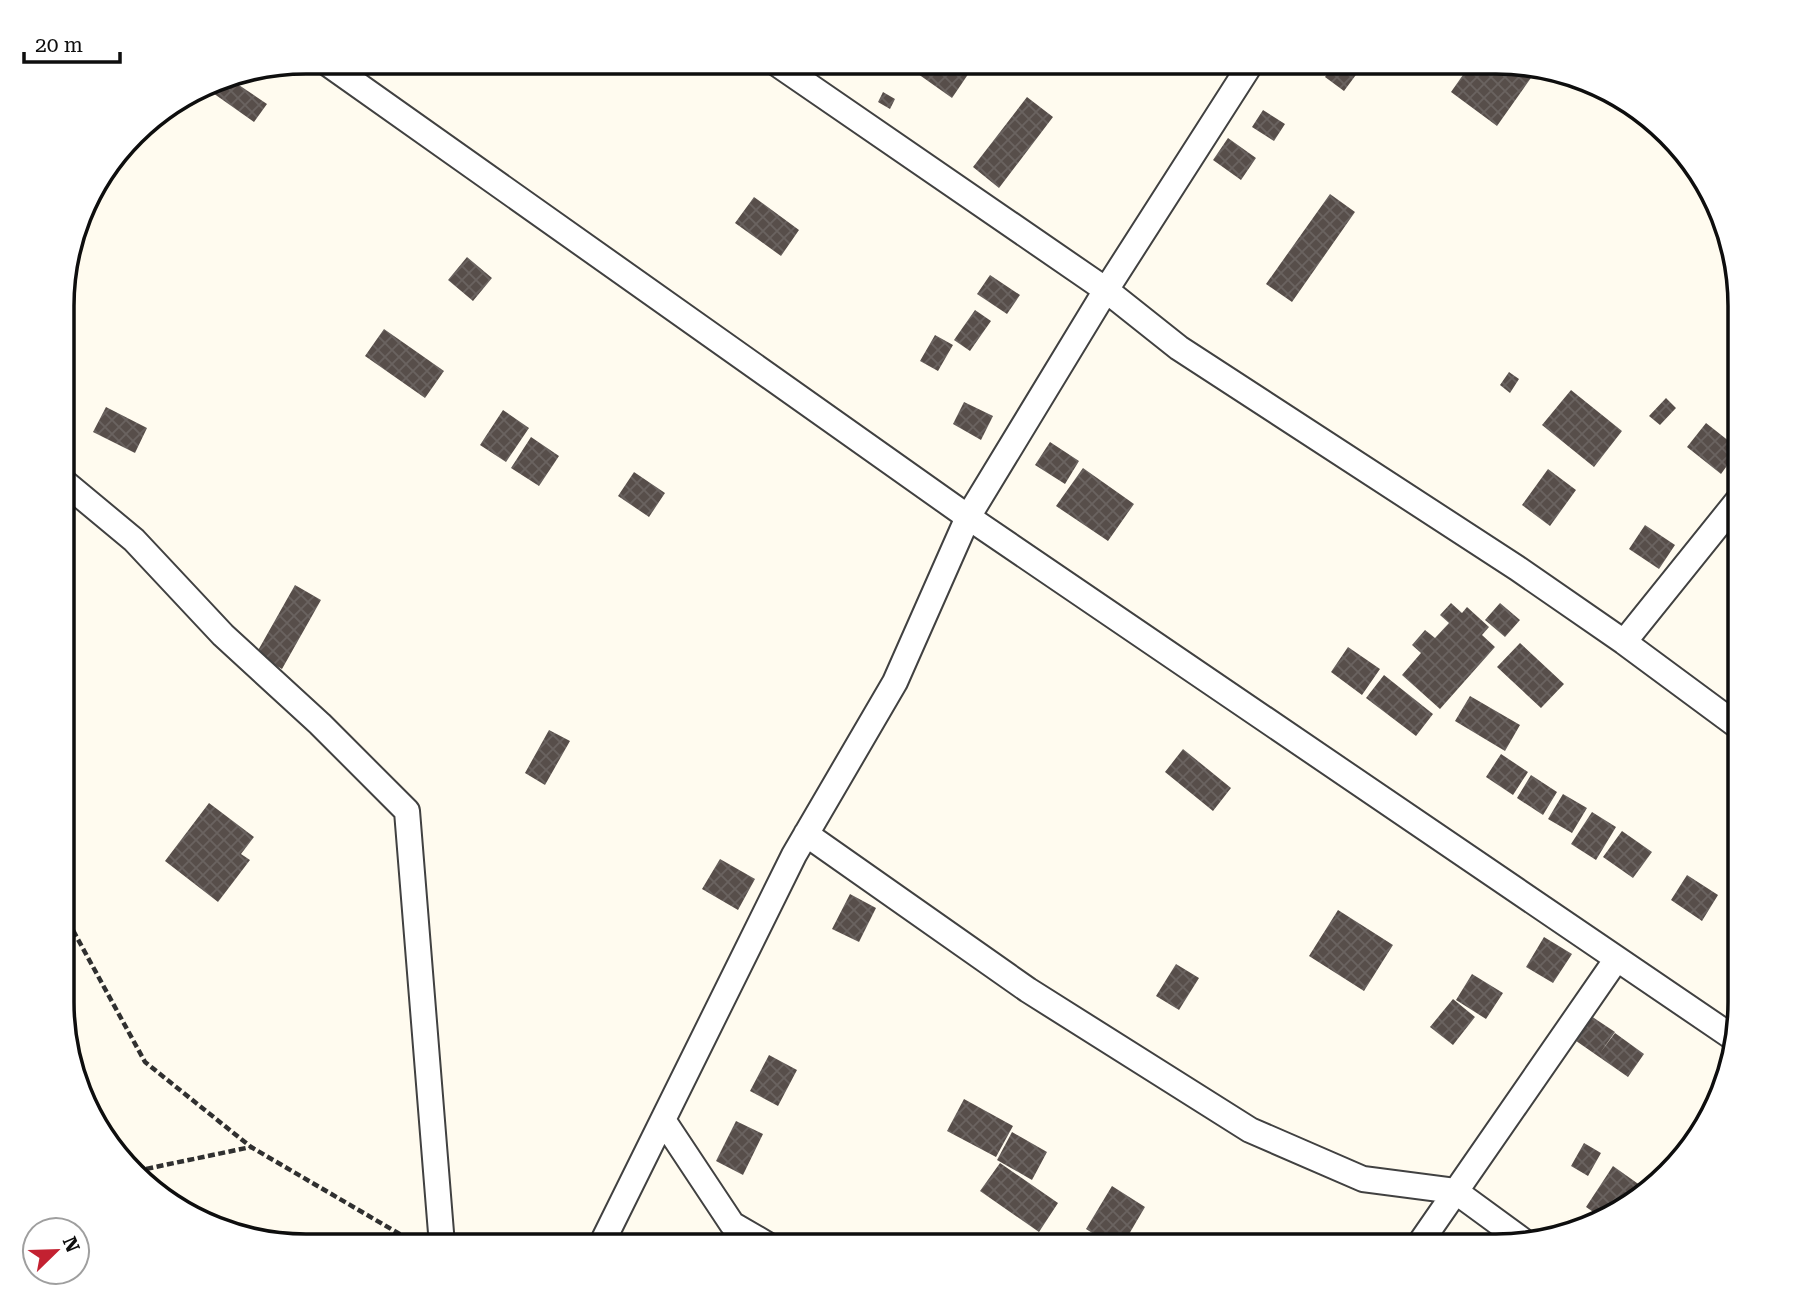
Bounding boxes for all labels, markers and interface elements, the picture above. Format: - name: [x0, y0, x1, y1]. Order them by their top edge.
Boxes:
- scale bar: [24, 21, 121, 65]
- text: 20 m: [35, 33, 83, 57]
- north arrow: [21, 1216, 91, 1286]
- text: N: [58, 1233, 85, 1256]

